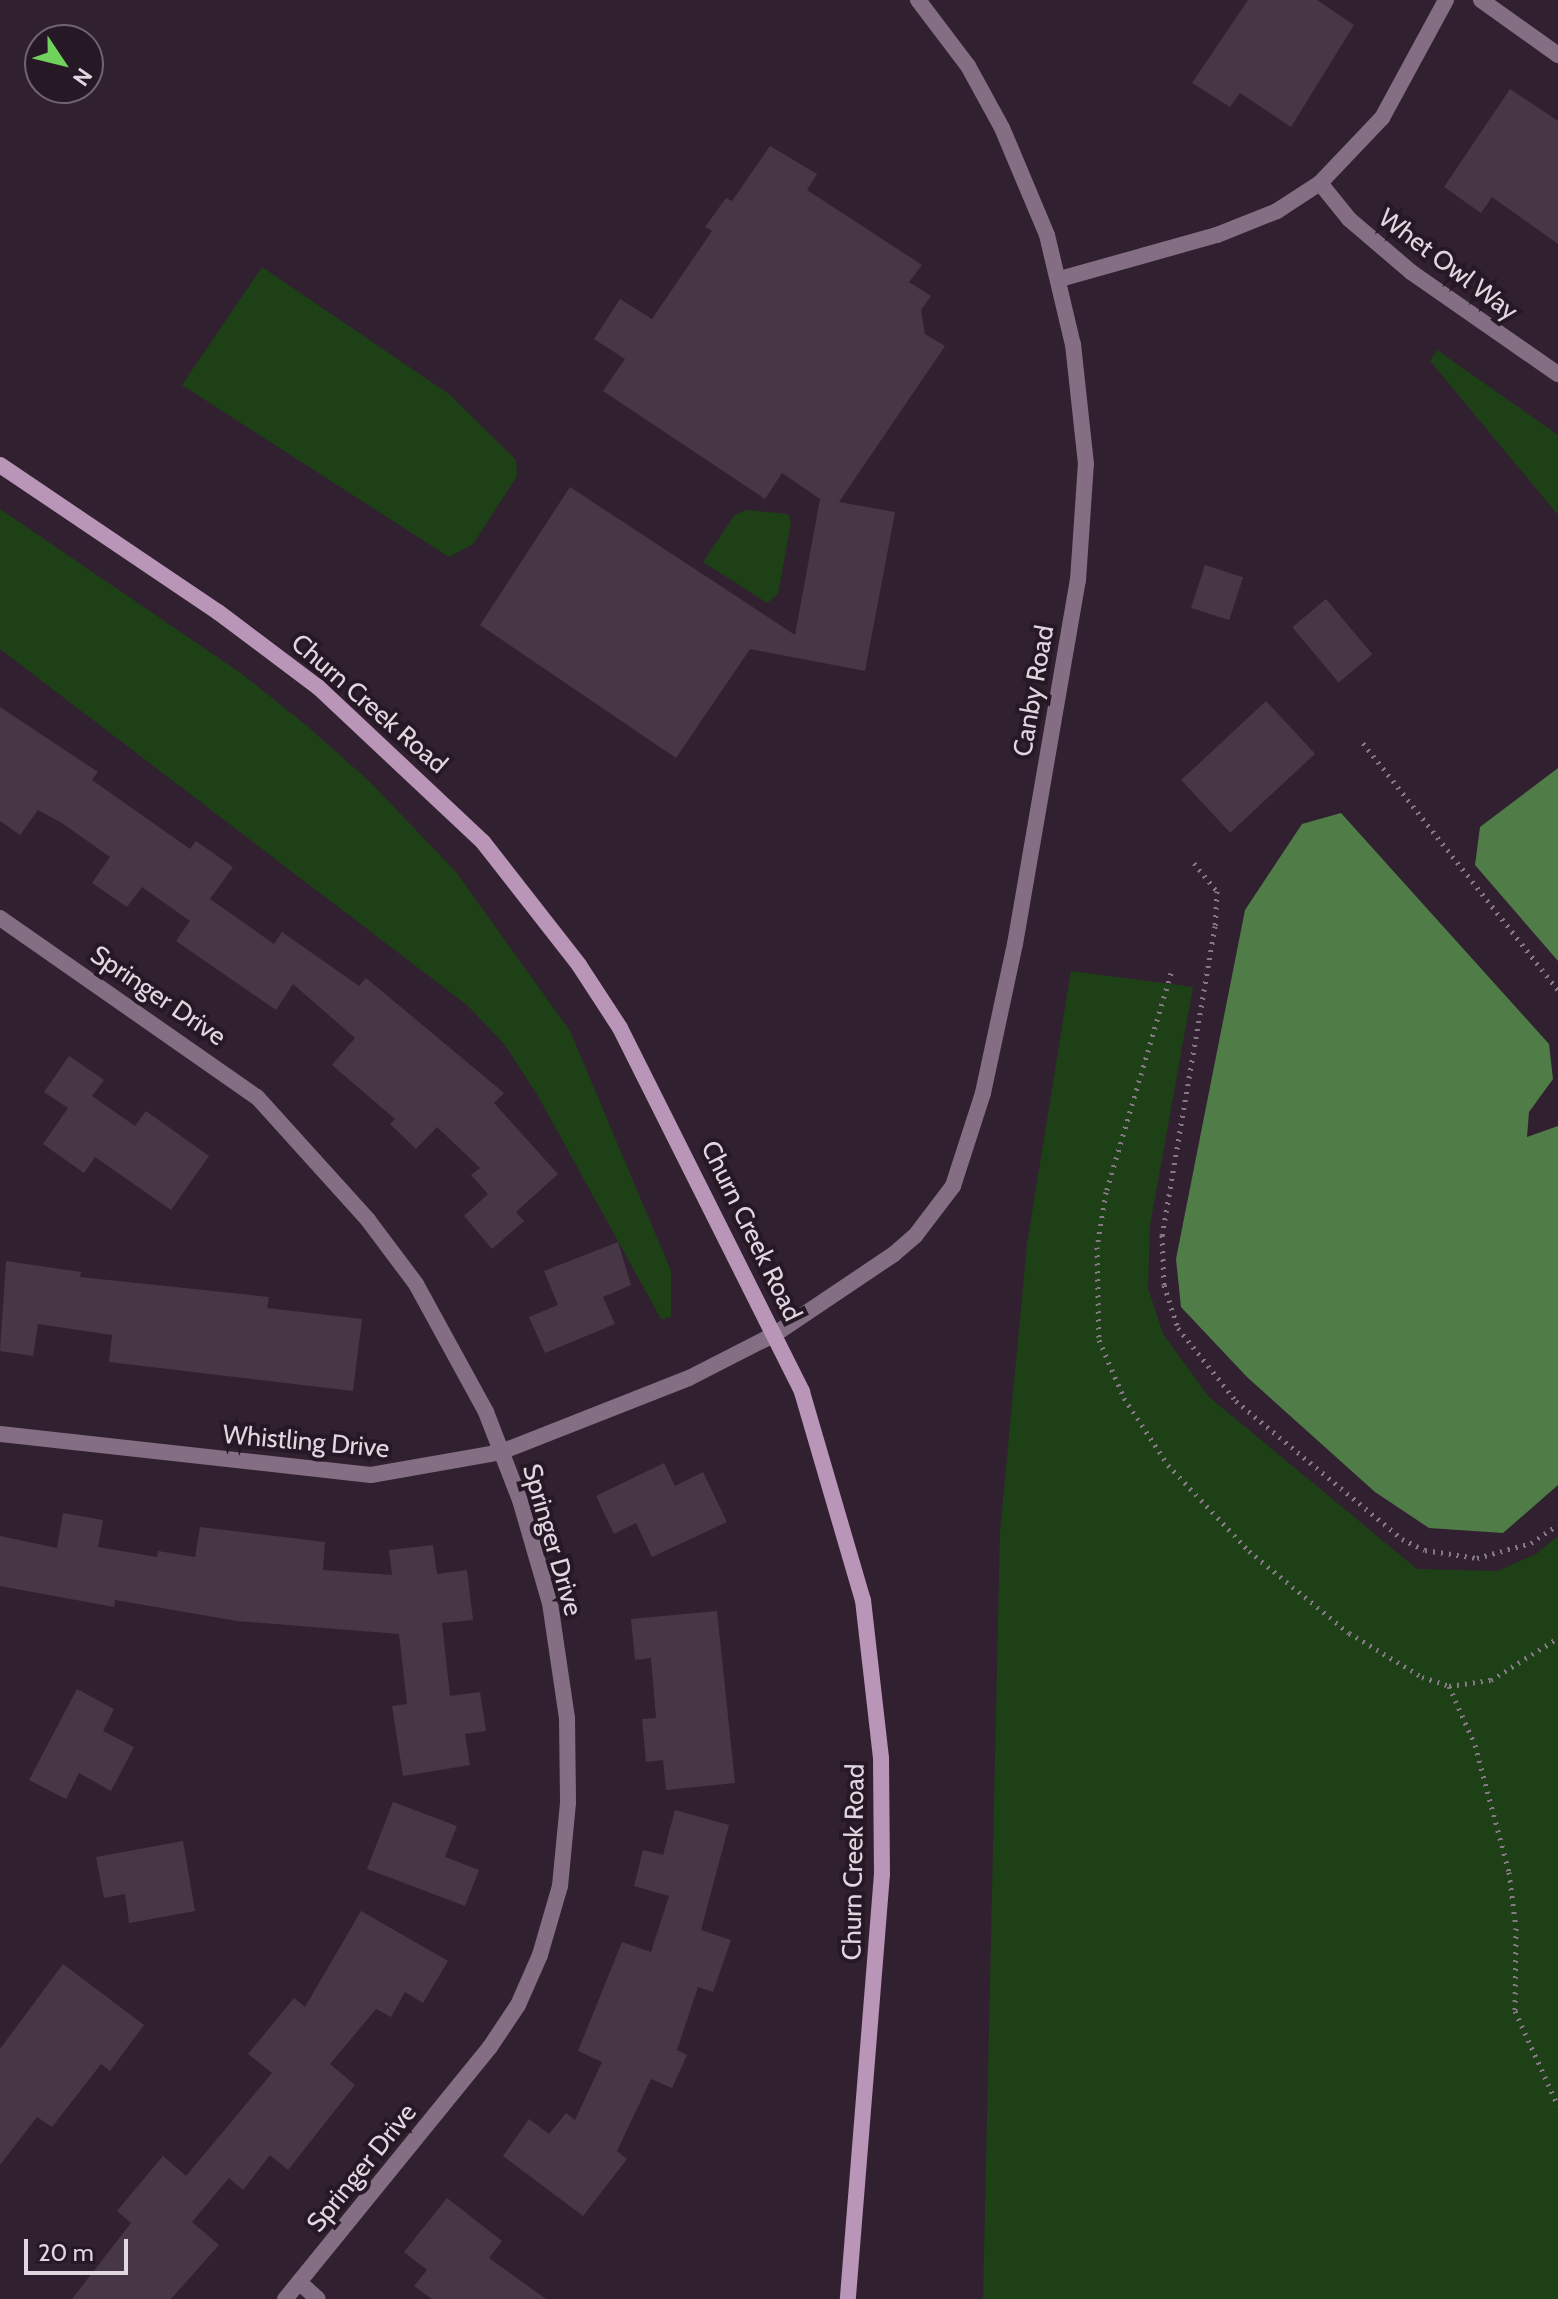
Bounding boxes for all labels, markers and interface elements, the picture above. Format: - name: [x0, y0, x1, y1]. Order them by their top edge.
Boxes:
- north arrow: [24, 24, 104, 104]
- text: N: [67, 63, 98, 91]
- street label: Whet Owl Way: [1372, 203, 1524, 327]
- street label: Canby Road: [1007, 623, 1061, 759]
- street label: Churn Creek Road: [285, 628, 453, 780]
- street label: Springer Drive: [84, 939, 232, 1053]
- street label: Churn Creek Road: [694, 1136, 808, 1326]
- street label: Whistling Drive: [221, 1419, 391, 1465]
- street label: Springer Drive: [515, 1461, 589, 1619]
- street label: Churn Creek Road: [837, 1763, 871, 1961]
- street label: Springer Drive: [301, 2097, 423, 2239]
- scale bar: [28, 2223, 132, 2273]
- text: 20 m: [38, 2238, 94, 2267]

